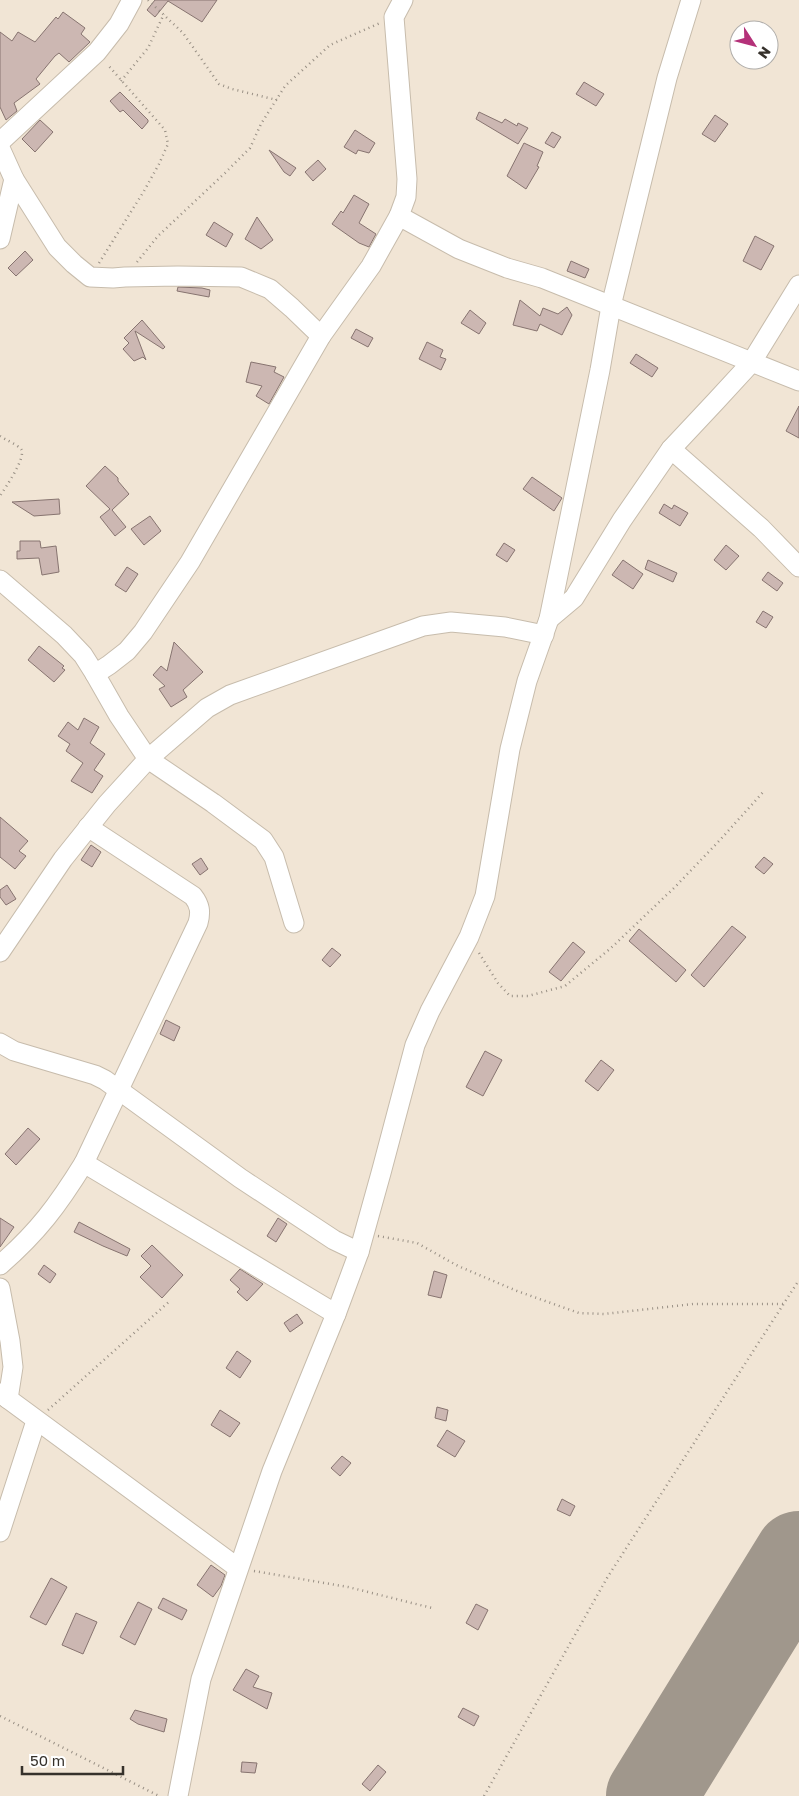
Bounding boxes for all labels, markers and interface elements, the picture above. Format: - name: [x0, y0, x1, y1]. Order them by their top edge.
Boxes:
- north arrow: [729, 20, 779, 70]
- text: N: [755, 44, 775, 62]
- scale bar: [22, 1744, 124, 1776]
- text: 50 m: [30, 1751, 65, 1769]

